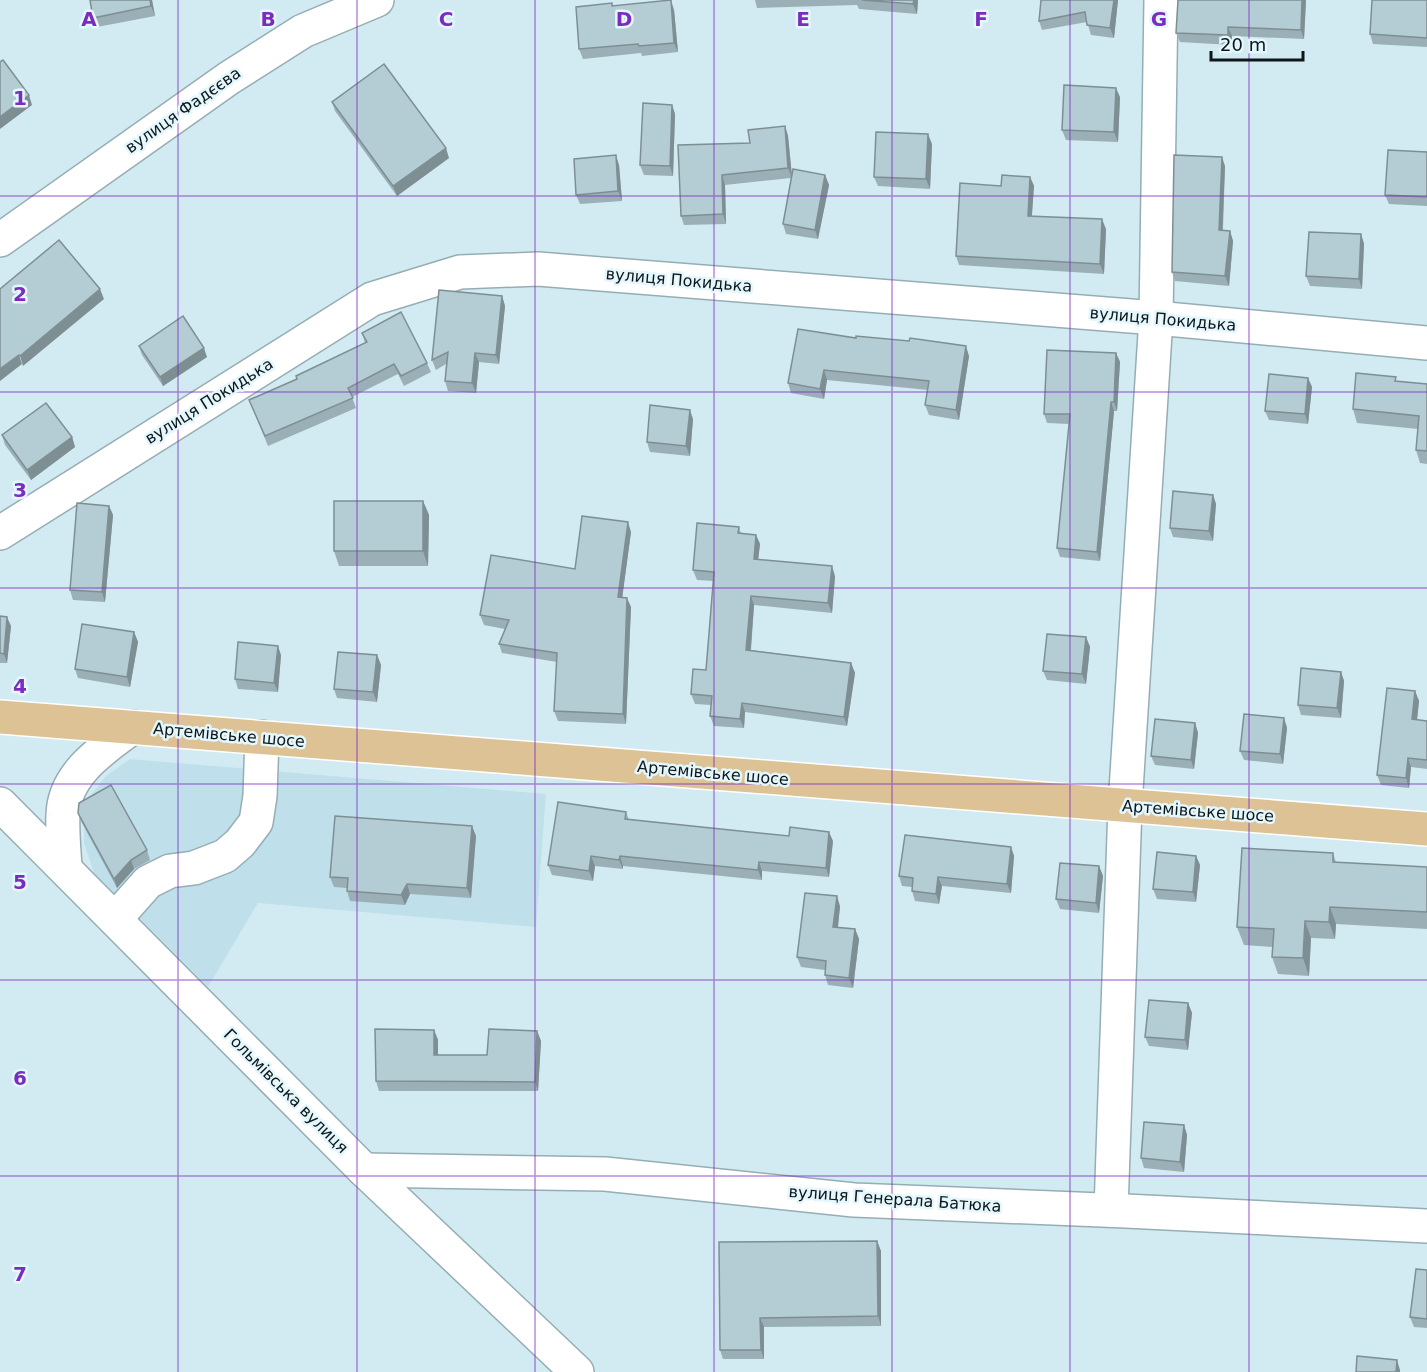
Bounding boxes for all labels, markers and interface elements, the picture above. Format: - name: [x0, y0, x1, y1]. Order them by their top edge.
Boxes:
- text: A: [81, 7, 97, 31]
- text: B: [260, 7, 276, 31]
- text: C: [439, 7, 453, 31]
- text: D: [616, 7, 632, 31]
- text: E: [796, 7, 810, 31]
- text: F: [974, 7, 988, 31]
- text: G: [1151, 7, 1167, 31]
- scale bar: [1211, 24, 1302, 62]
- text: 20 m: [1220, 34, 1266, 55]
- street label: вулиця Фадєєва: [122, 63, 244, 157]
- text: 1: [13, 86, 27, 110]
- street label: вулиця Покидька: [605, 264, 753, 296]
- text: 2: [13, 282, 27, 306]
- street label: вулиця Покидька: [1089, 303, 1237, 335]
- street label: вулиця Покидька: [142, 354, 276, 448]
- text: 3: [13, 478, 27, 502]
- text: 4: [13, 674, 27, 698]
- street label: Артемівське шосе: [152, 719, 306, 751]
- street label: Артемівське шосе: [636, 757, 790, 789]
- street label: Артемівське шосе: [1121, 796, 1275, 826]
- text: 5: [13, 870, 27, 894]
- street label: Гольмівська вулиця: [220, 1025, 352, 1157]
- text: 6: [13, 1066, 27, 1090]
- street label: вулиця Генерала Батюка: [788, 1182, 1002, 1216]
- text: 7: [13, 1262, 27, 1286]

